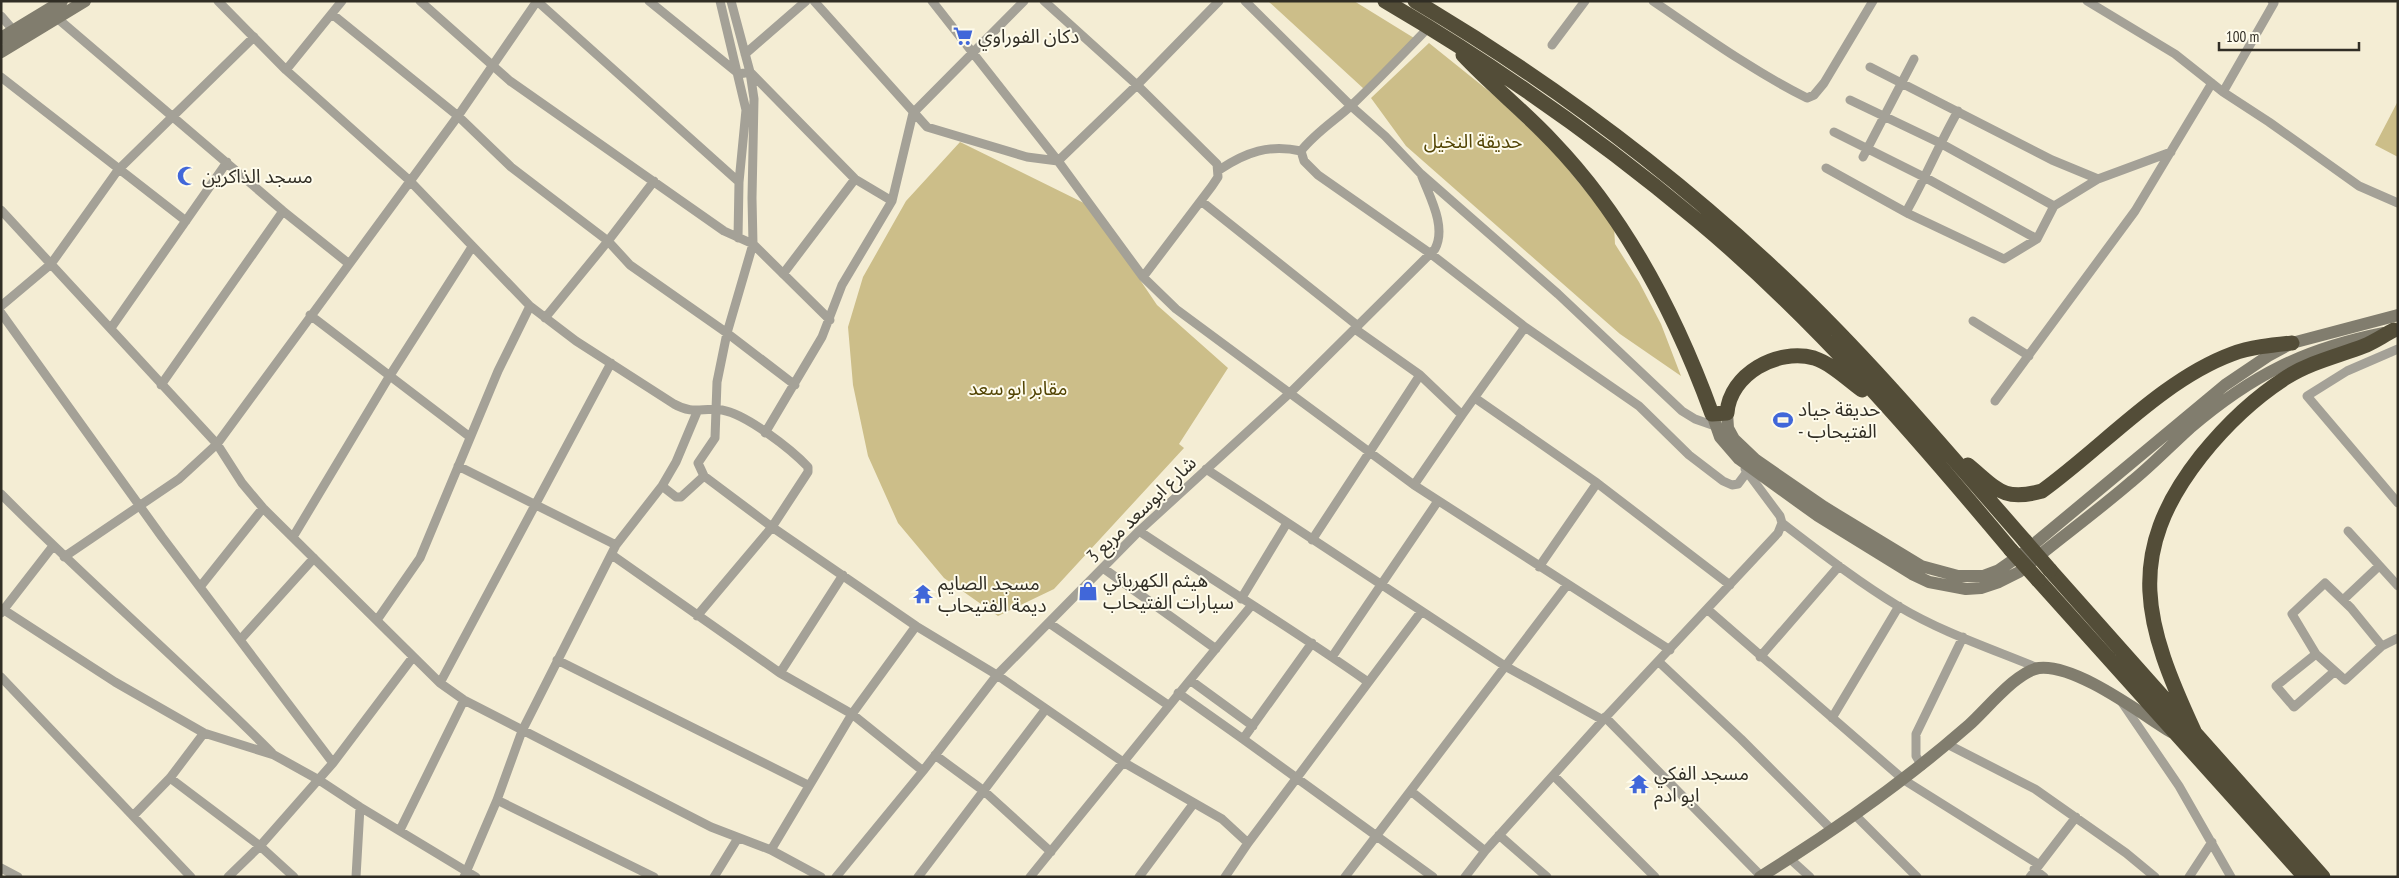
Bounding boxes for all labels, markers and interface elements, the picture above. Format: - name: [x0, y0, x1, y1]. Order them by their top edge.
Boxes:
- scale bar: [2219, 20, 2359, 52]
- place label: دكان الفوراوي: [978, 24, 1079, 51]
- supermarket icon: دكان الفوراوي: [952, 25, 974, 47]
- text: 100 m: [2226, 27, 2259, 46]
- park label: حديقة النخيل: [1424, 129, 1522, 153]
- place label: مسجد الذاكرين: [202, 164, 313, 188]
- mosque icon: مسجد الذاكرين: [176, 165, 198, 187]
- park label: مقابر ابو سعد: [968, 376, 1068, 400]
- place label: حديقة جياد - الفتيحاب: [1798, 397, 1881, 443]
- sports icon: حديقة جياد - الفتيحاب: [1772, 409, 1794, 431]
- street label: شارع ابوسعد مربع 3: [1081, 451, 1203, 570]
- place label: هيثم الكهربائي سيارات الفتيحاب: [1103, 568, 1234, 614]
- place label: مسجد الصايم ديمة الفتيحاب: [938, 571, 1047, 617]
- shop icon: هيثم الكهربائي سيارات الفتيحاب: [1077, 580, 1099, 602]
- temple icon: مسجد الصايم ديمة الفتيحاب: [912, 583, 934, 605]
- place label: مسجد الفكي ابو ادم: [1654, 761, 1749, 810]
- temple icon: مسجد الفكي ابو ادم: [1628, 773, 1650, 795]

